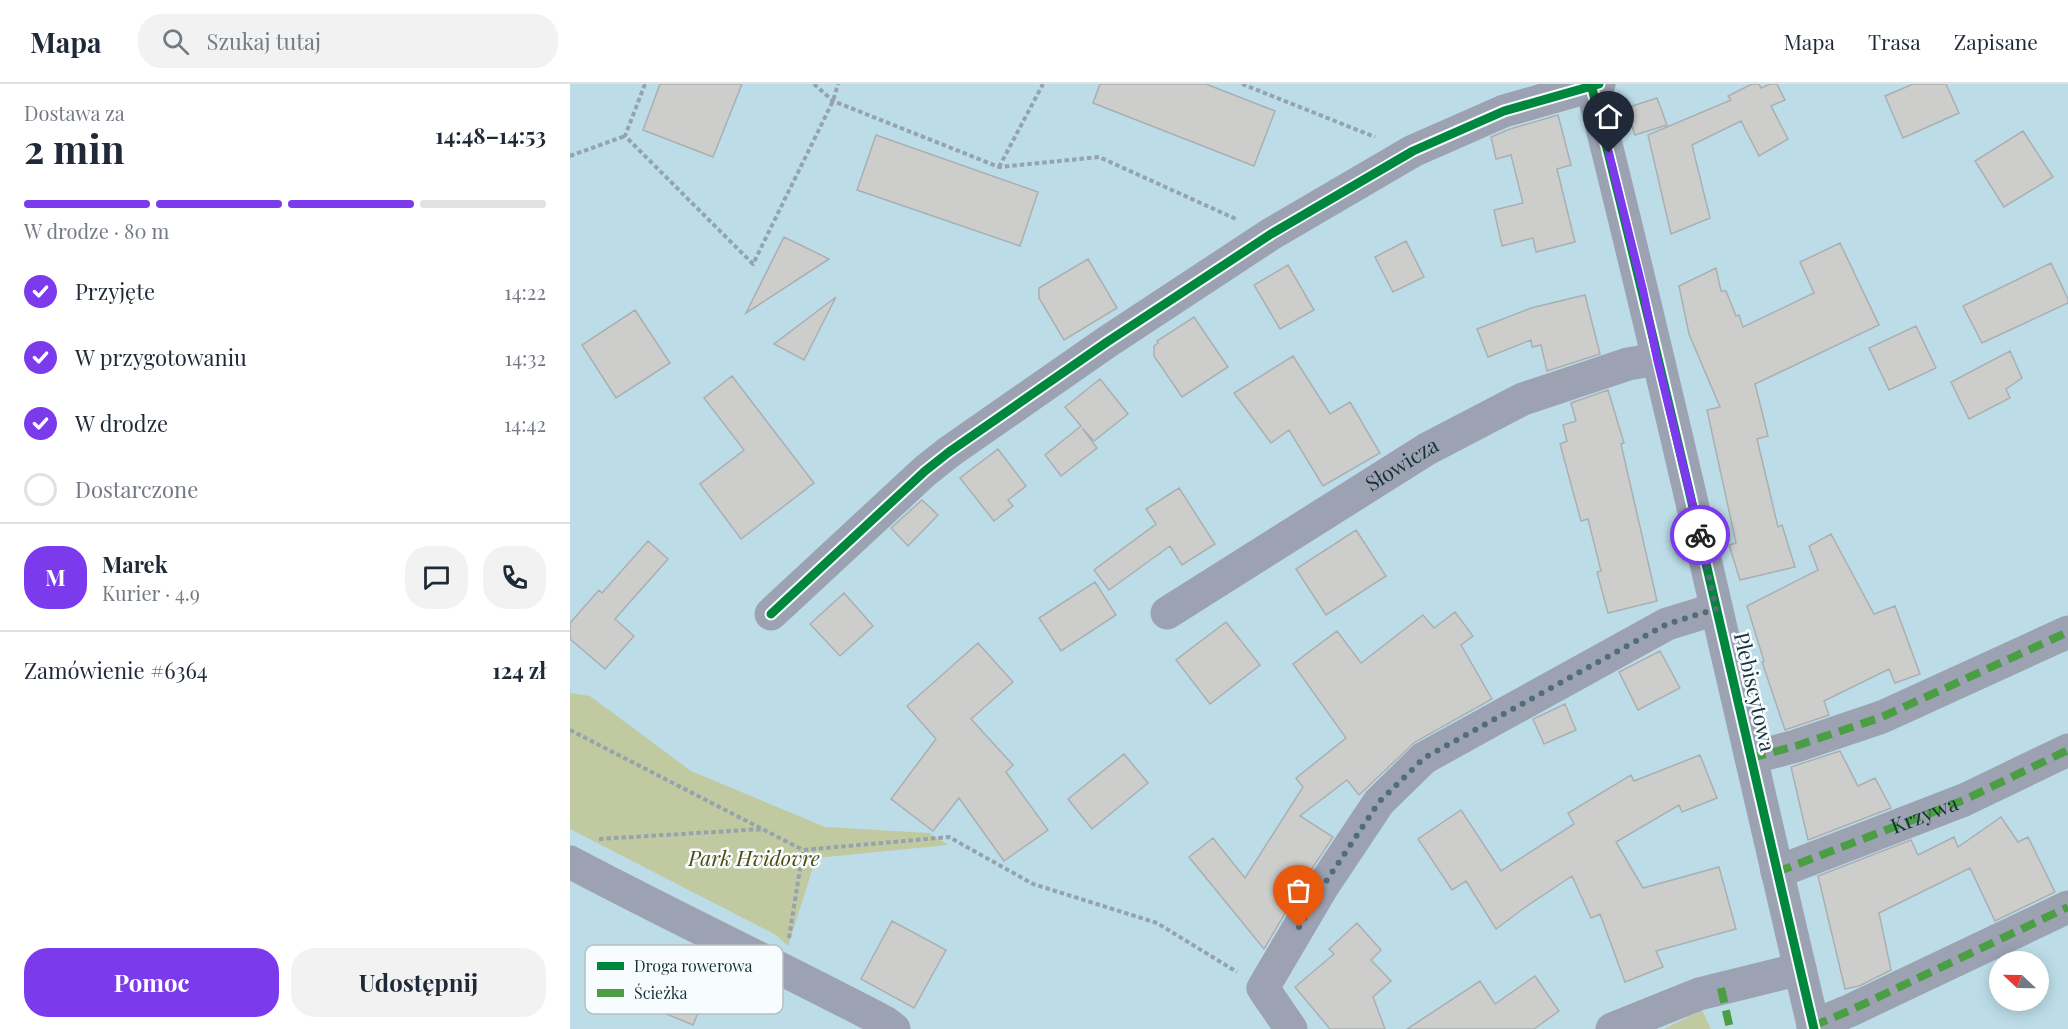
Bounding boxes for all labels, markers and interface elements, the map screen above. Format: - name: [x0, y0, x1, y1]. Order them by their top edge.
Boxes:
- search box: [138, 14, 558, 68]
- text: Mapa: [30, 23, 102, 60]
- icon: search: [159, 25, 192, 58]
- text: Szukaj tutaj: [207, 26, 321, 56]
- text: Mapa: [1784, 27, 1835, 55]
- text: Trasa: [1868, 27, 1921, 55]
- text: Zapisane: [1954, 27, 2038, 55]
- pin: [1583, 91, 1634, 153]
- text: Dostawa za: [24, 99, 125, 126]
- icon: home: [1592, 100, 1625, 133]
- text: 14:48–14:53: [435, 120, 546, 150]
- text: 2 min: [24, 122, 125, 174]
- text: W drodze · 80 m: [24, 217, 169, 244]
- icon: check: [24, 275, 57, 308]
- text: Przyjęte: [75, 276, 155, 306]
- text: 14:22: [504, 278, 546, 305]
- icon: check: [24, 341, 57, 374]
- text: W przygotowaniu: [75, 342, 247, 372]
- text: 14:32: [505, 344, 546, 371]
- icon: check: [24, 407, 57, 440]
- text: W drodze: [75, 408, 168, 438]
- text: 14:42: [504, 410, 546, 437]
- street label: Słowicza: [1359, 429, 1443, 497]
- text: Dostarczone: [75, 474, 198, 504]
- courier: [1670, 505, 1730, 565]
- icon: bike: [1684, 519, 1717, 552]
- button: chat: [405, 546, 468, 609]
- button: phone: [483, 546, 546, 609]
- text: Marek: [102, 549, 168, 579]
- text: M: [45, 562, 66, 592]
- text: Kurier · 4.9: [102, 579, 200, 606]
- street label: Plebiscytowa: [1729, 629, 1783, 755]
- text: Zamówienie #6364: [24, 655, 208, 685]
- text: 124 zł: [492, 655, 546, 685]
- street label: Krzywa: [1886, 787, 1962, 839]
- park label: Park Hvidovre: [687, 843, 820, 871]
- pin: [1273, 865, 1324, 927]
- icon: bag: [1282, 874, 1315, 907]
- legend: [585, 945, 783, 1014]
- button: Pomoc: [24, 948, 279, 1017]
- button: Udostępnij: [291, 948, 546, 1017]
- north arrow: [1989, 951, 2049, 1011]
- map controls: [1989, 951, 2049, 1011]
- text: Droga rowerowa: [634, 955, 753, 976]
- text: Ścieżka: [634, 982, 687, 1003]

